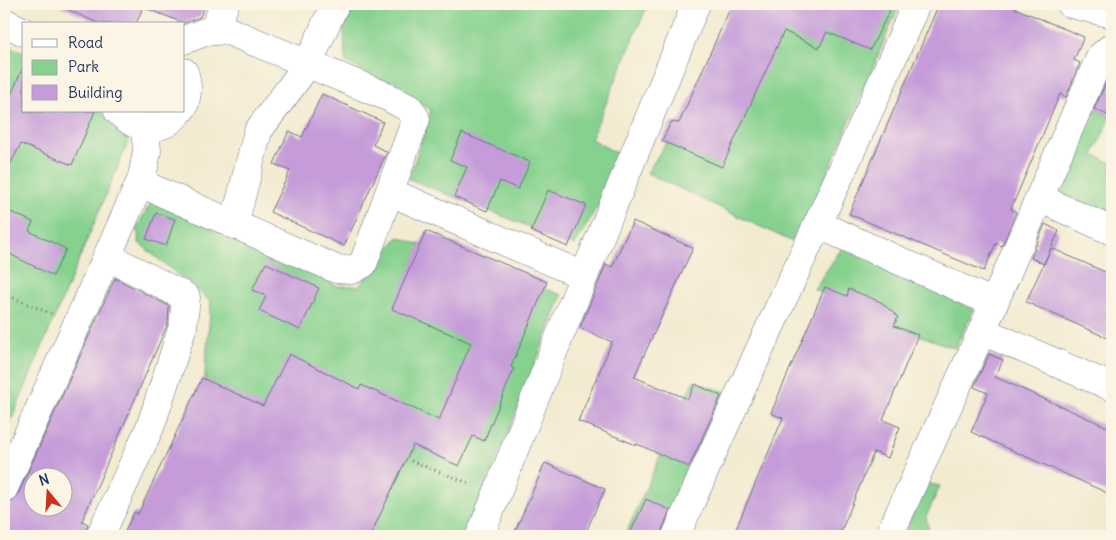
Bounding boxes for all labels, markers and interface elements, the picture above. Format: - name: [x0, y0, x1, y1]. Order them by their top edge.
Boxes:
- legend: [22, 22, 185, 112]
- text: Road: [68, 33, 103, 52]
- text: Park: [68, 57, 99, 76]
- text: Building: [68, 83, 123, 102]
- north arrow: [22, 468, 72, 518]
- text: N: [37, 470, 51, 490]

